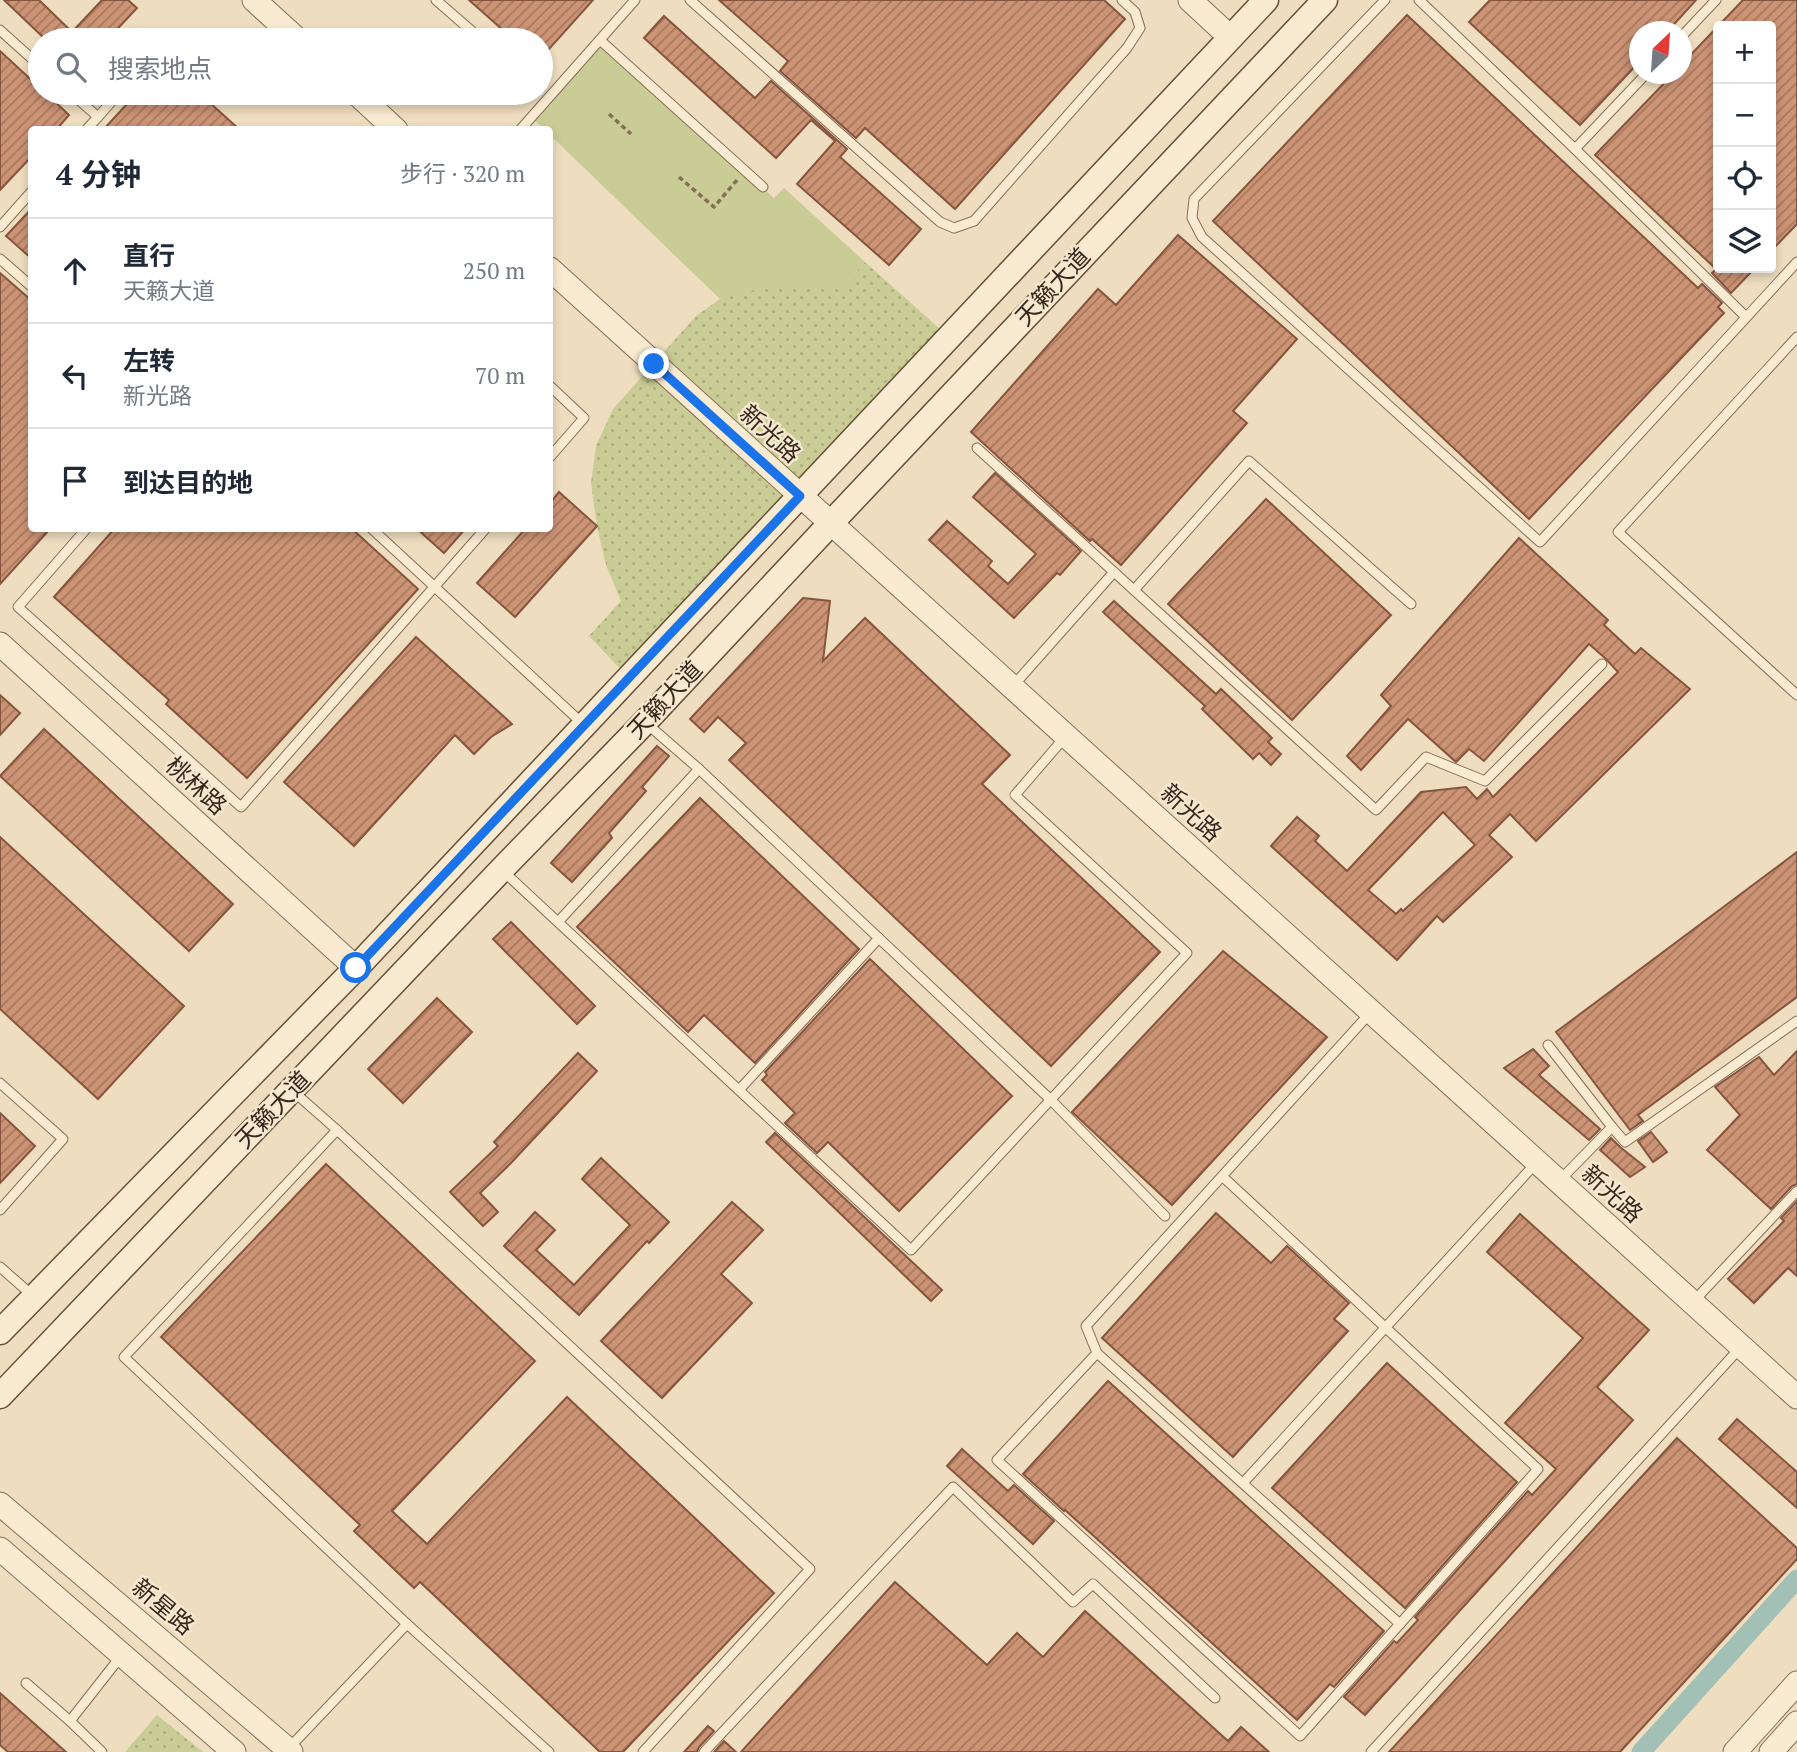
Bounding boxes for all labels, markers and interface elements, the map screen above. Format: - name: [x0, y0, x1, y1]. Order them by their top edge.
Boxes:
- north arrow: [1629, 21, 1692, 84]
- map controls: [1713, 21, 1776, 273]
- button: +: [1713, 21, 1776, 84]
- search box: [28, 28, 553, 105]
- icon: search: [52, 48, 90, 86]
- text: 搜索地点: [108, 51, 212, 85]
- button: −: [1713, 84, 1776, 147]
- button: locate: [1713, 147, 1776, 210]
- text: 4 分钟: [56, 154, 141, 194]
- text: 步行 · 320 m: [400, 158, 525, 189]
- button: layers: [1713, 210, 1776, 273]
- text: 直行: [123, 238, 175, 272]
- street label: 天籁大道: [1008, 240, 1097, 332]
- icon: ahead: [56, 252, 94, 290]
- text: 250 m: [463, 255, 525, 286]
- text: 天籁大道: [123, 275, 215, 306]
- text: 左转: [123, 343, 175, 377]
- route end: [638, 348, 669, 379]
- icon: left: [56, 357, 94, 395]
- text: 70 m: [475, 360, 525, 391]
- text: 新光路: [123, 380, 192, 411]
- street label: 新光路: [733, 397, 808, 469]
- icon: arrive: [56, 462, 94, 500]
- text: 到达目的地: [123, 465, 253, 499]
- street label: 天籁大道: [620, 653, 709, 745]
- street label: 桃林路: [159, 749, 234, 821]
- street label: 新光路: [1154, 776, 1229, 848]
- route start: [340, 952, 371, 983]
- street label: 天籁大道: [227, 1064, 317, 1155]
- street label: 新光路: [1575, 1157, 1650, 1229]
- street label: 新星路: [126, 1571, 202, 1642]

